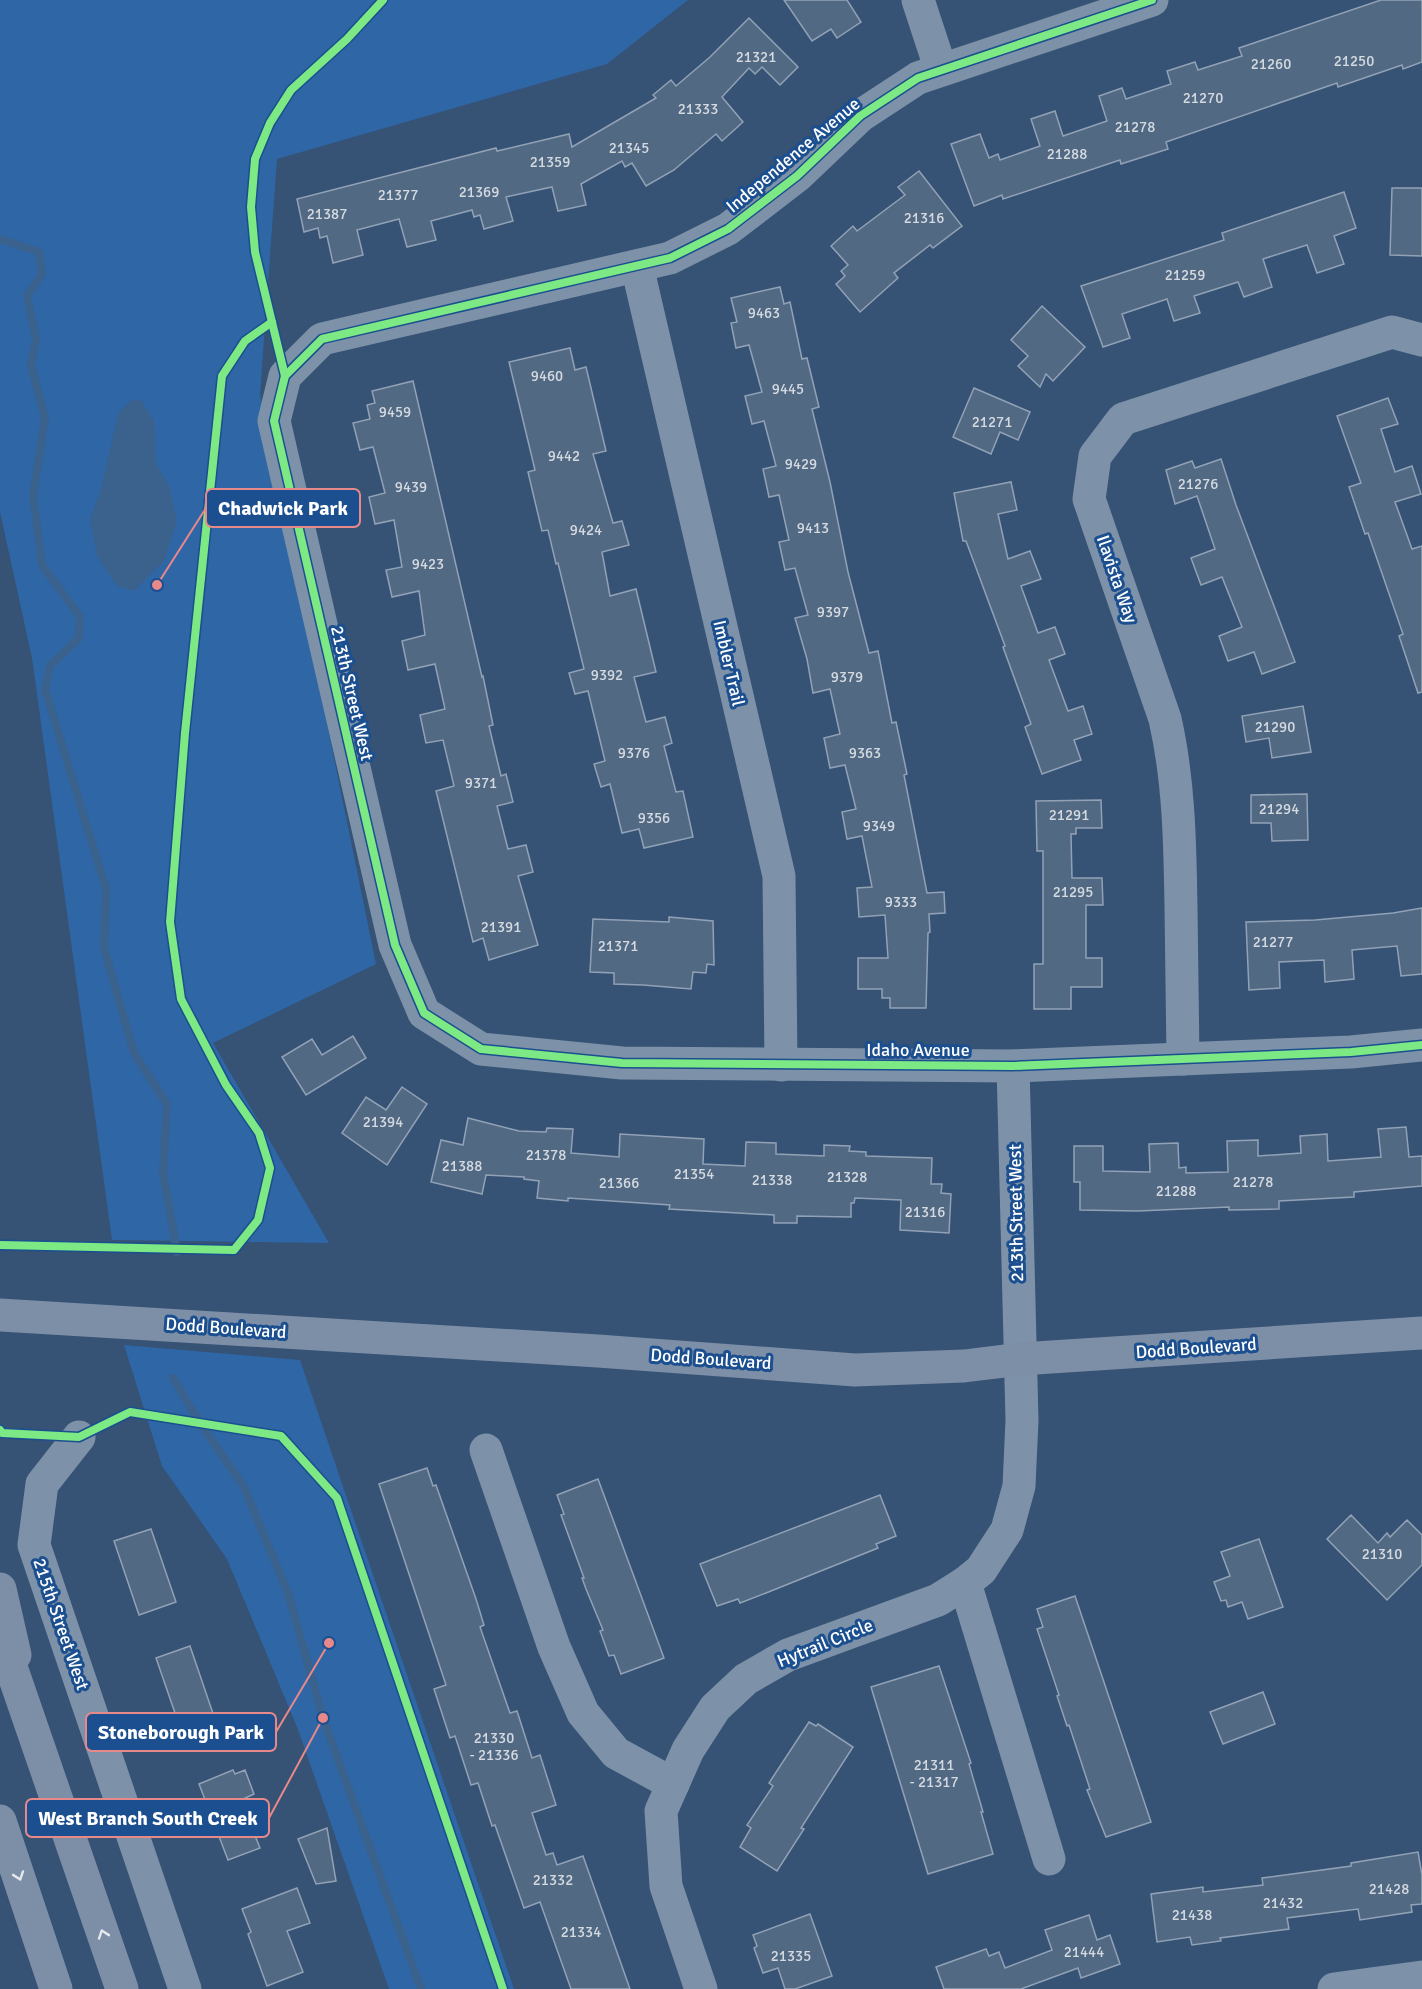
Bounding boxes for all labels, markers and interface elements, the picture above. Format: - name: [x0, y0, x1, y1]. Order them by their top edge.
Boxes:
- house number: 21321: [736, 48, 776, 66]
- house number: 21250: [1334, 52, 1374, 70]
- house number: 21260: [1251, 55, 1291, 73]
- house number: 21270: [1183, 89, 1223, 107]
- street label: Independence Avenue: [722, 93, 864, 217]
- house number: 21333: [678, 100, 718, 118]
- house number: 21278: [1115, 118, 1155, 136]
- house number: 21345: [609, 139, 649, 157]
- house number: 21288: [1047, 145, 1087, 163]
- house number: 21359: [530, 153, 570, 171]
- house number: 21369: [459, 183, 499, 201]
- house number: 21377: [378, 186, 418, 204]
- house number: 21387: [307, 205, 347, 223]
- house number: 21316: [904, 209, 944, 227]
- house number: 21259: [1165, 266, 1205, 284]
- house number: 9463: [748, 304, 780, 322]
- house number: 9460: [531, 367, 563, 385]
- house number: 9445: [772, 380, 804, 398]
- house number: 9459: [379, 403, 411, 421]
- house number: 21271: [972, 413, 1012, 431]
- house number: 9442: [548, 447, 580, 465]
- house number: 9429: [785, 455, 817, 473]
- house number: 21276: [1178, 475, 1218, 493]
- house number: 9439: [395, 478, 427, 496]
- callout: Chadwick Park: [206, 489, 360, 527]
- text: Chadwick Park: [218, 496, 348, 521]
- house number: 9413: [797, 519, 829, 537]
- house number: 9424: [570, 521, 602, 539]
- street label: Ilavista Way: [1092, 532, 1142, 626]
- house number: 9423: [412, 555, 444, 573]
- house number: 9397: [817, 603, 849, 621]
- street label: Imbler Trail: [708, 618, 750, 708]
- street label: 213th Street West: [326, 623, 378, 763]
- house number: 9392: [591, 666, 623, 684]
- house number: 9379: [831, 668, 863, 686]
- house number: 21290: [1255, 718, 1295, 736]
- house number: 9376: [618, 744, 650, 762]
- house number: 9363: [849, 744, 881, 762]
- house number: 9371: [465, 774, 497, 792]
- house number: 21294: [1259, 800, 1299, 818]
- house number: 21291: [1049, 806, 1089, 824]
- house number: 9356: [638, 809, 670, 827]
- house number: 9349: [863, 817, 895, 835]
- house number: 21295: [1053, 883, 1093, 901]
- house number: 9333: [885, 893, 917, 911]
- house number: 21391: [481, 918, 521, 936]
- house number: 21277: [1253, 933, 1293, 951]
- house number: 21371: [598, 937, 638, 955]
- street label: Idaho Avenue: [866, 1039, 970, 1061]
- house number: 21394: [363, 1113, 403, 1131]
- street label: 213th Street West: [1004, 1144, 1028, 1282]
- house number: 21378: [526, 1146, 566, 1164]
- house number: 21388: [442, 1157, 482, 1175]
- house number: 21354: [674, 1165, 714, 1183]
- house number: 21328: [827, 1168, 867, 1186]
- house number: 21338: [752, 1171, 792, 1189]
- house number: 21278: [1233, 1173, 1273, 1191]
- house number: 21366: [599, 1174, 639, 1192]
- house number: 21288: [1156, 1182, 1196, 1200]
- house number: 21316: [905, 1203, 945, 1221]
- street label: Dodd Boulevard: [165, 1313, 287, 1343]
- street label: Dodd Boulevard: [1135, 1333, 1257, 1363]
- street label: Dodd Boulevard: [650, 1344, 772, 1374]
- house number: 21310: [1362, 1545, 1402, 1563]
- street label: 215th Street West: [28, 1555, 94, 1693]
- street label: Hytrail Circle: [774, 1614, 876, 1672]
- callout: Stoneborough Park: [86, 1713, 276, 1751]
- text: Stoneborough Park: [98, 1720, 265, 1745]
- house number: 21330 - 21336: [469, 1729, 519, 1764]
- house number: 21311 - 21317: [909, 1756, 959, 1791]
- callout: West Branch South Creek: [26, 1799, 269, 1837]
- text: West Branch South Creek: [38, 1806, 258, 1831]
- one-way arrow: [11, 1870, 24, 1881]
- house number: 21332: [533, 1871, 573, 1889]
- house number: 21428: [1369, 1880, 1409, 1898]
- house number: 21432: [1263, 1894, 1303, 1912]
- house number: 21438: [1172, 1906, 1212, 1924]
- house number: 21334: [561, 1923, 601, 1941]
- one-way arrow: [98, 1929, 111, 1940]
- house number: 21444: [1064, 1943, 1104, 1961]
- house number: 21335: [771, 1947, 811, 1965]

